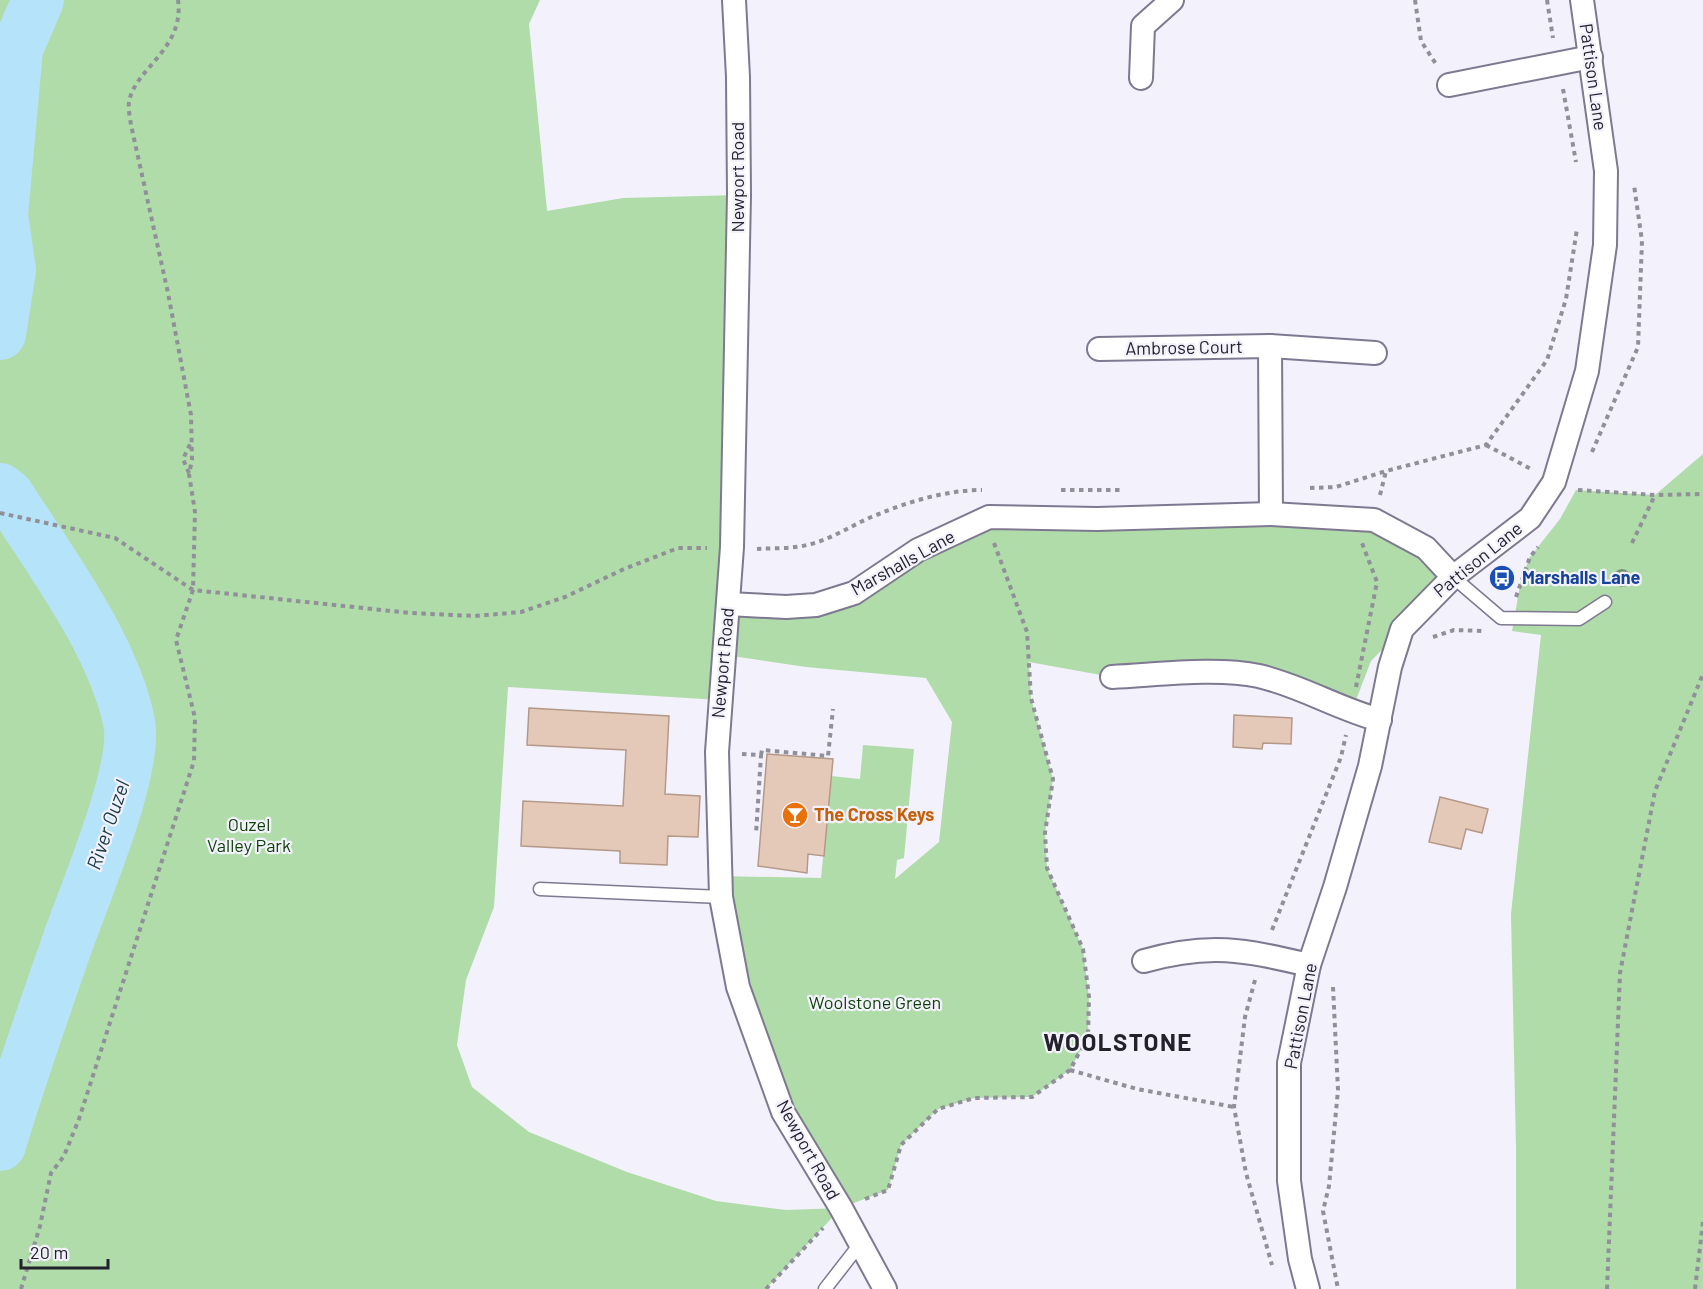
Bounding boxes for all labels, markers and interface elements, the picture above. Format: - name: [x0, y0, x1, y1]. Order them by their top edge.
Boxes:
- street label: Pattison Lane: [1576, 22, 1612, 132]
- street label: Newport Road: [726, 122, 748, 232]
- street label: Ambrose Court: [1125, 335, 1243, 359]
- street label: Pattison Lane: [1429, 517, 1526, 602]
- street label: Marshalls Lane: [847, 525, 958, 600]
- bus stop icon: Marshalls Lane: [1487, 563, 1517, 593]
- place label: Marshalls Lane: [1522, 566, 1641, 588]
- street label: Newport Road: [706, 607, 738, 719]
- water label: River Ouzel: [81, 776, 134, 873]
- bar icon: The Cross Keys: [780, 800, 810, 830]
- place label: The Cross Keys: [814, 803, 934, 825]
- park label: Ouzel Valley Park: [207, 813, 291, 856]
- street label: Pattison Lane: [1279, 961, 1321, 1071]
- park label: Woolstone Green: [809, 991, 941, 1013]
- district label: WOOLSTONE: [1043, 1027, 1193, 1056]
- street label: Newport Road: [772, 1096, 845, 1203]
- scale bar: [21, 1232, 108, 1270]
- text: 20 m: [30, 1241, 68, 1263]

